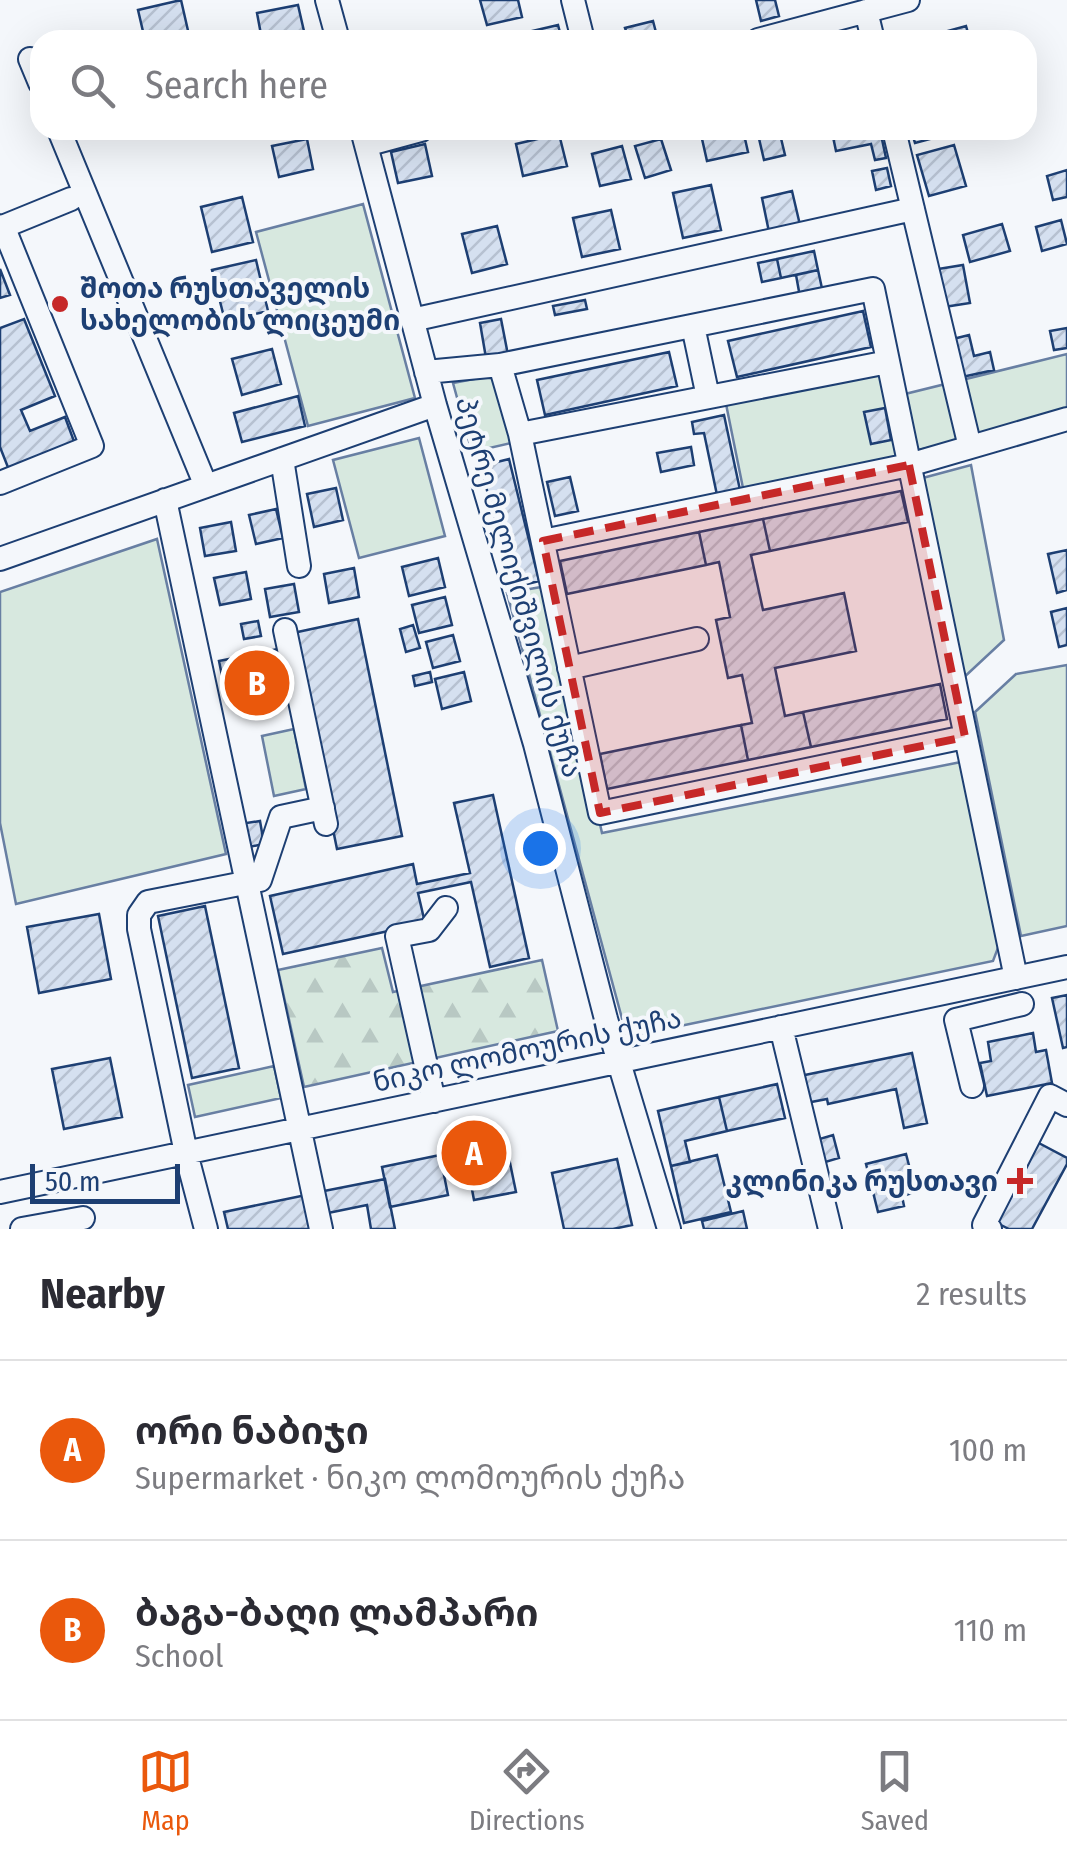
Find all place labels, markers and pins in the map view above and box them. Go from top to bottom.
place label: შოთა რუსთაველის სახელობის ლიცეუმი [80,272,400,338]
marker: შოთა რუსთაველის სახელობის ლიცეუმი [49,293,71,315]
pin: B [224,646,290,720]
pin: A [442,1116,506,1190]
place label: კლინიკა რუსთავი [725,1165,998,1199]
marker: კლინიკა რუსთავი [1007,1168,1033,1194]

